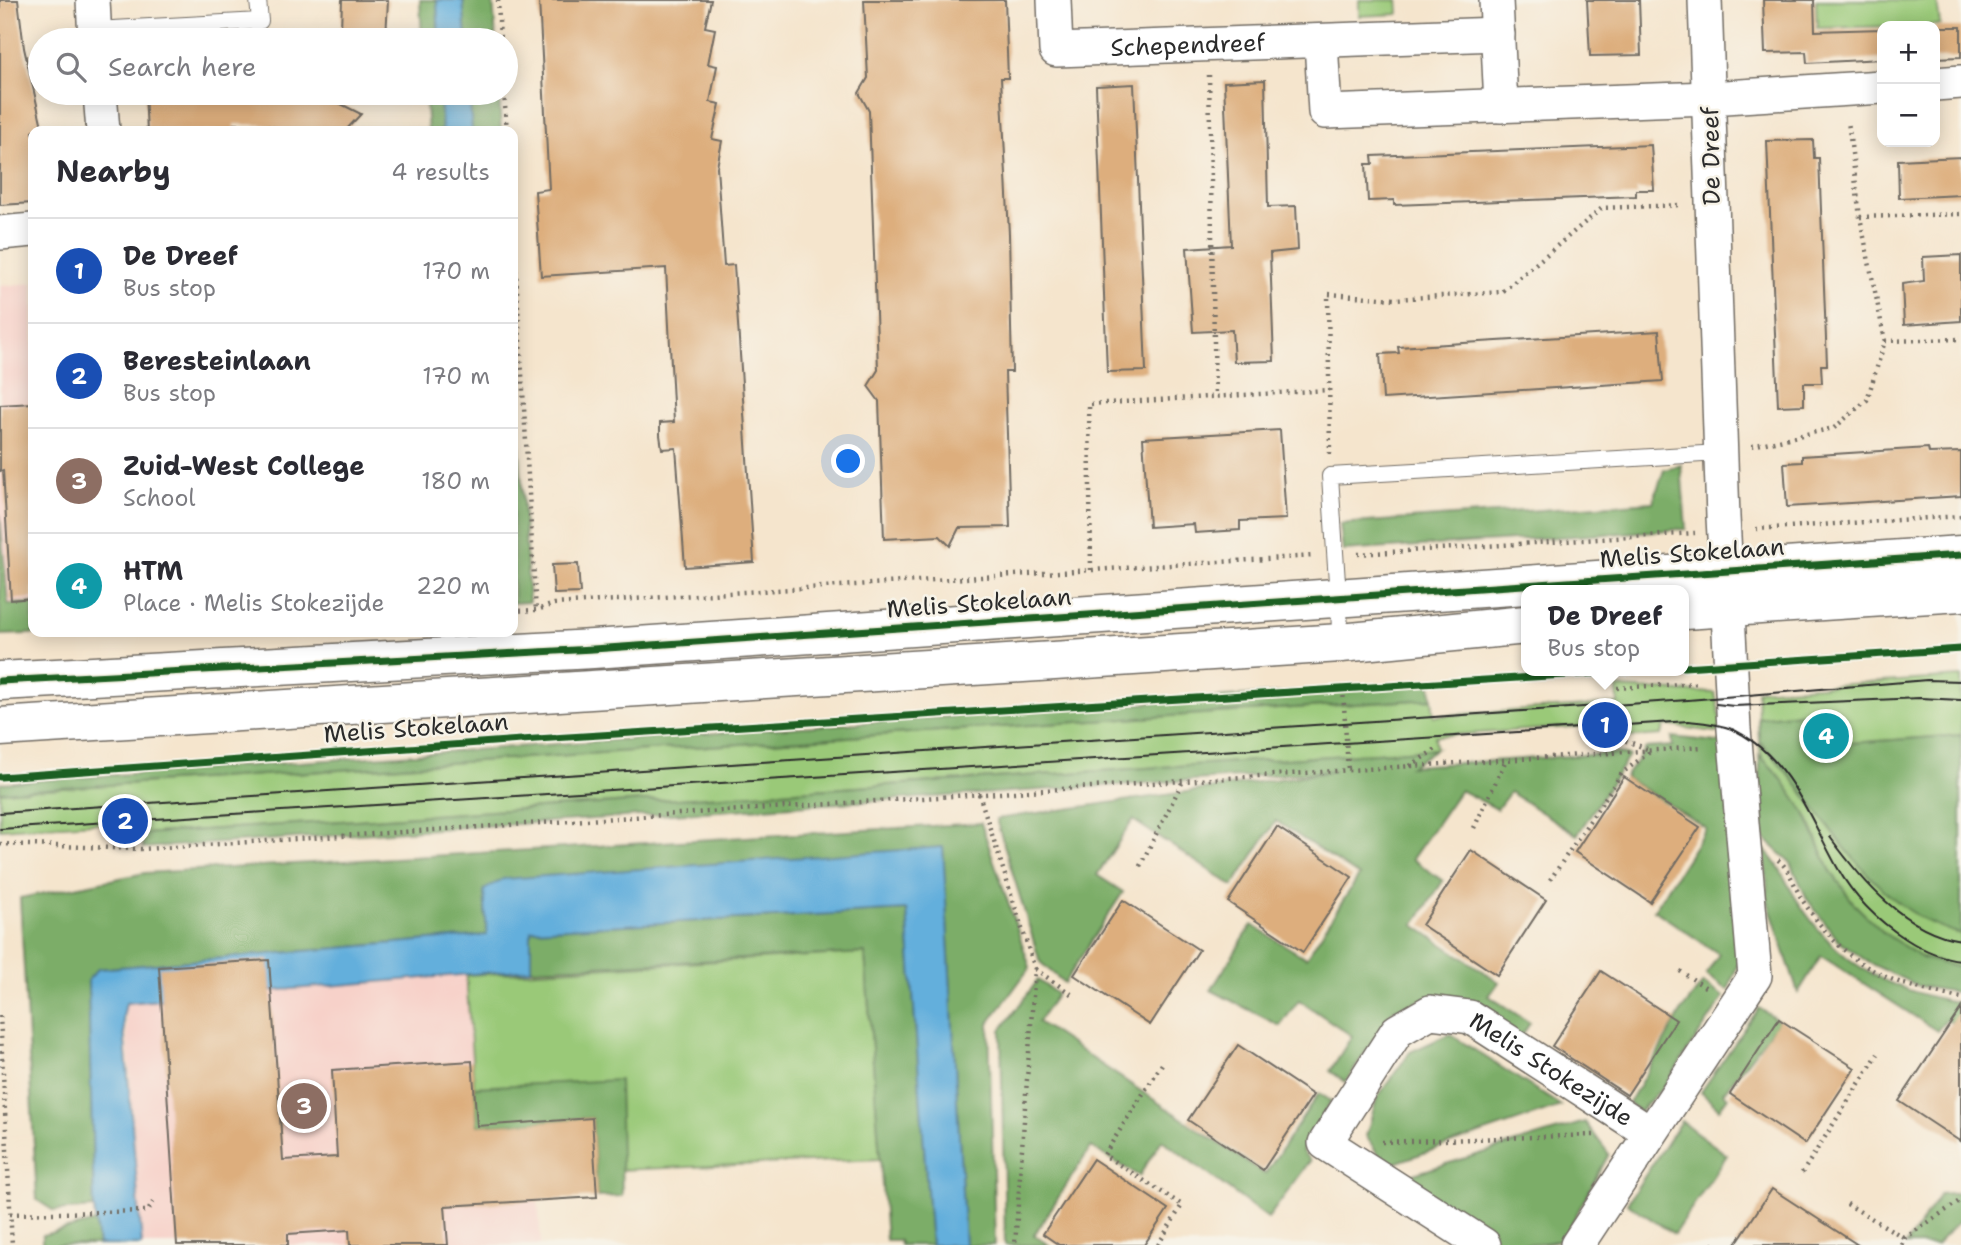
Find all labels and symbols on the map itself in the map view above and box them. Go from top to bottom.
street label: Schependreef [1110,26,1267,64]
street label: De Dreef [1694,105,1728,206]
your location [831,444,865,478]
street label: Melis Stokelaan [1599,531,1785,575]
street label: Melis Stokelaan [886,581,1072,625]
pin: 1 [1582,699,1628,751]
street label: Melis Stokelaan [323,706,509,750]
pin: 4 [1803,710,1849,762]
pin: 2 [102,795,148,847]
street label: Melis Stokezijde [1463,1005,1639,1134]
pin: 3 [281,1080,327,1132]

